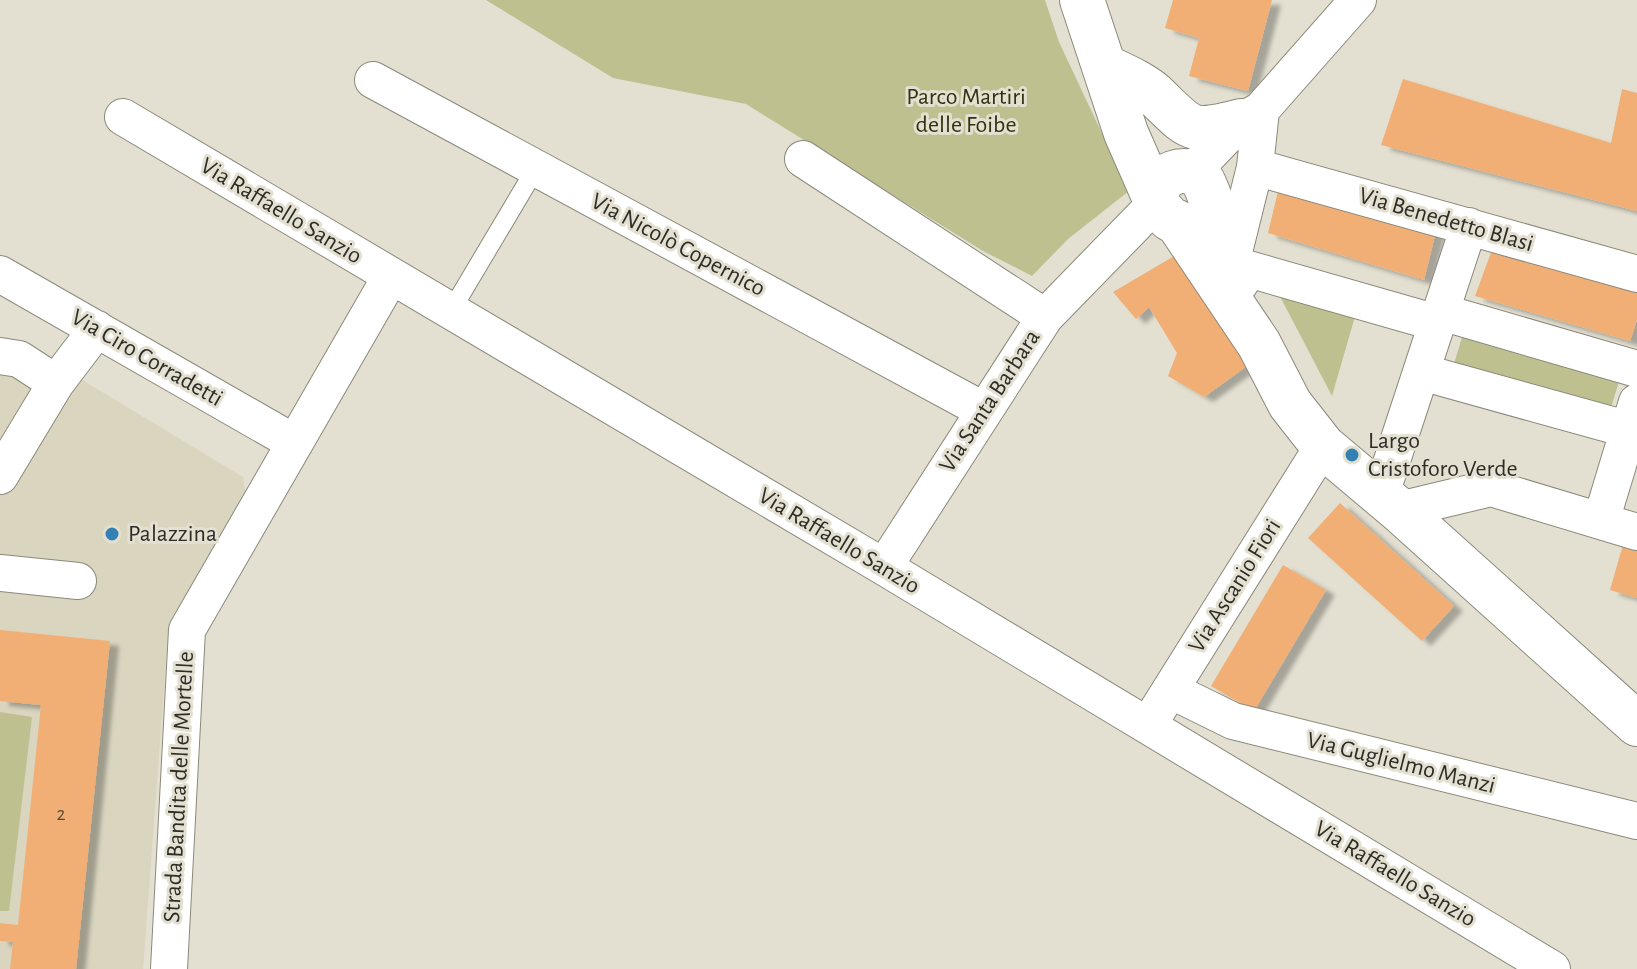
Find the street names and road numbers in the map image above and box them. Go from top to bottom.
street label: Via Raffaello Sanzio [196,153,366,269]
street label: Via Benedetto Blasi [1356,184,1536,256]
street label: Via Nicolò Copernico [587,189,769,301]
street label: Via Ciro Corradetti [67,305,227,411]
street label: Via Santa Barbara [935,325,1045,477]
street label: Via Raffaello Sanzio [754,483,924,599]
street label: Via Ascanio Fiori [1184,515,1286,657]
street label: Strada Bandita delle Mortelle [160,651,198,923]
street label: Via Guglielmo Manzi [1304,728,1498,798]
street label: Via Raffaello Sanzio [1310,816,1480,932]

